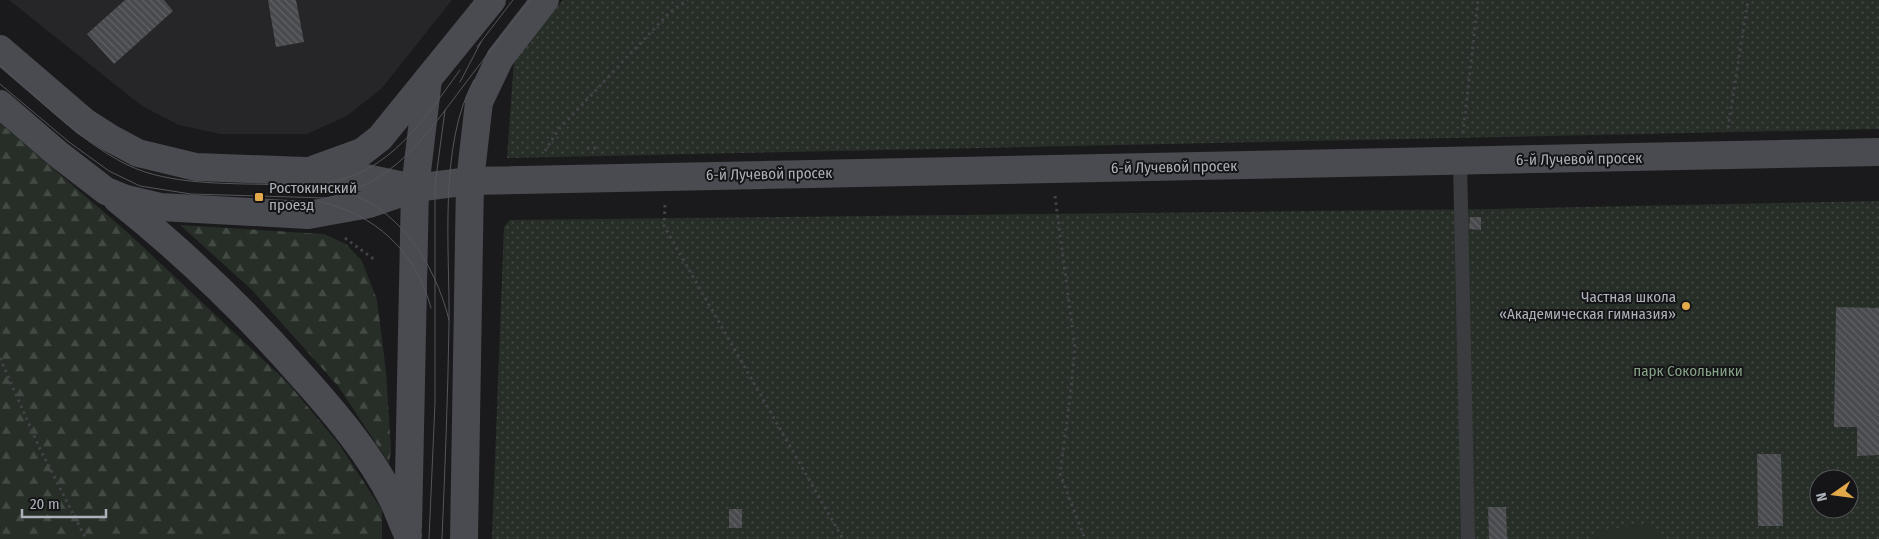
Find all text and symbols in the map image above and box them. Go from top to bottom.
street label: 6-й Лучевой просек [1516,149,1642,169]
street label: 6-й Лучевой просек [1111,157,1237,177]
street label: 6-й Лучевой просек [706,164,832,184]
place label: Ростокинский проезд [269,179,357,214]
marker: Ростокинский проезд [253,191,265,203]
place label: Частная школа «Академическая гимназия» [1499,288,1676,323]
marker: Частная школа «Академическая гимназия» [1680,300,1692,312]
park label: парк Сокольники [1633,362,1743,380]
north arrow [1809,469,1859,519]
scale bar [22,486,106,518]
text: N [1813,491,1831,503]
text: 20 m [30,495,60,513]

